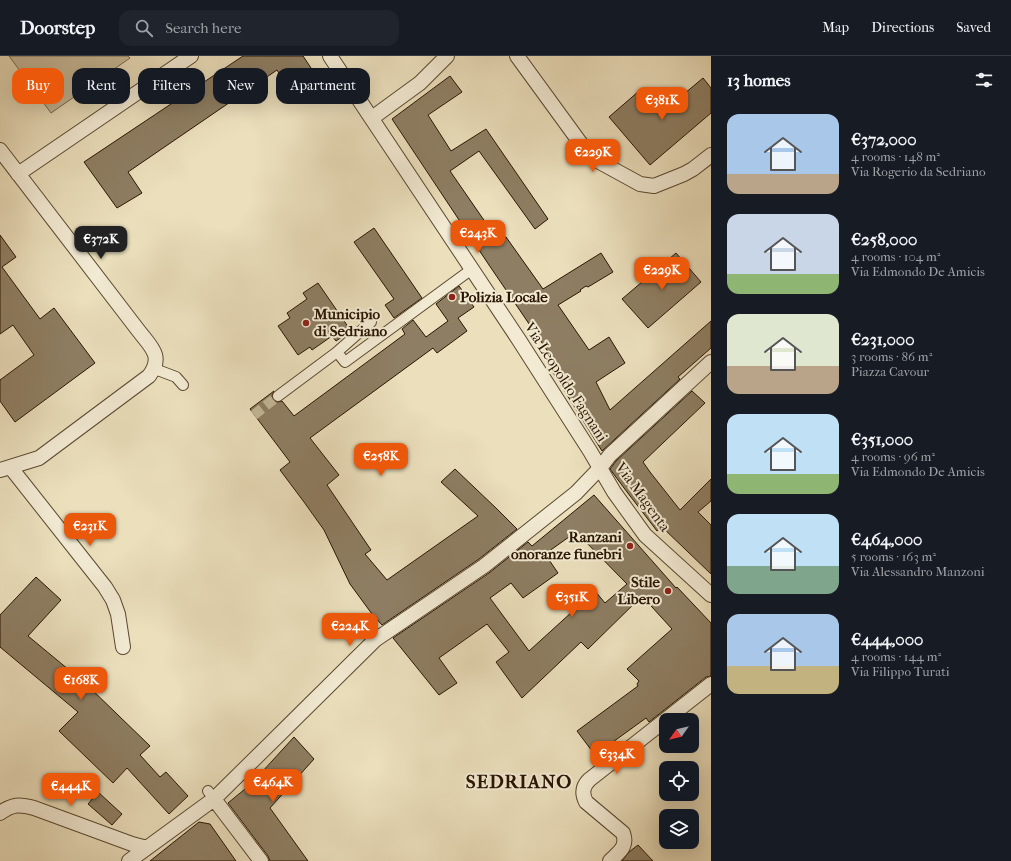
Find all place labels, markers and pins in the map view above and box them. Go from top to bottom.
pin: €381K [634,87,690,121]
pin: €229K [565,139,621,173]
pin: €243K [450,220,506,254]
pin: €372K [73,226,129,260]
pin: €229K [634,257,690,291]
place label: Polizia Locale [460,288,548,306]
marker: Polizia Locale [447,292,457,302]
place label: Municipio di Sedriano [313,305,388,340]
marker: Municipio di Sedriano [301,318,311,328]
pin: €258K [353,443,409,477]
pin: €231K [62,513,118,547]
place label: Ranzani onoranze funebri [511,528,623,563]
marker: Ranzani onoranze funebri [625,541,635,551]
place label: Stile Libero [617,573,661,608]
pin: €351K [544,584,600,618]
marker: Stile Libero [663,586,673,596]
pin: €224K [322,613,378,647]
pin: €168K [53,667,109,701]
pin: €334K [589,741,645,775]
pin: €464K [245,769,301,803]
pin: €444K [43,773,99,807]

